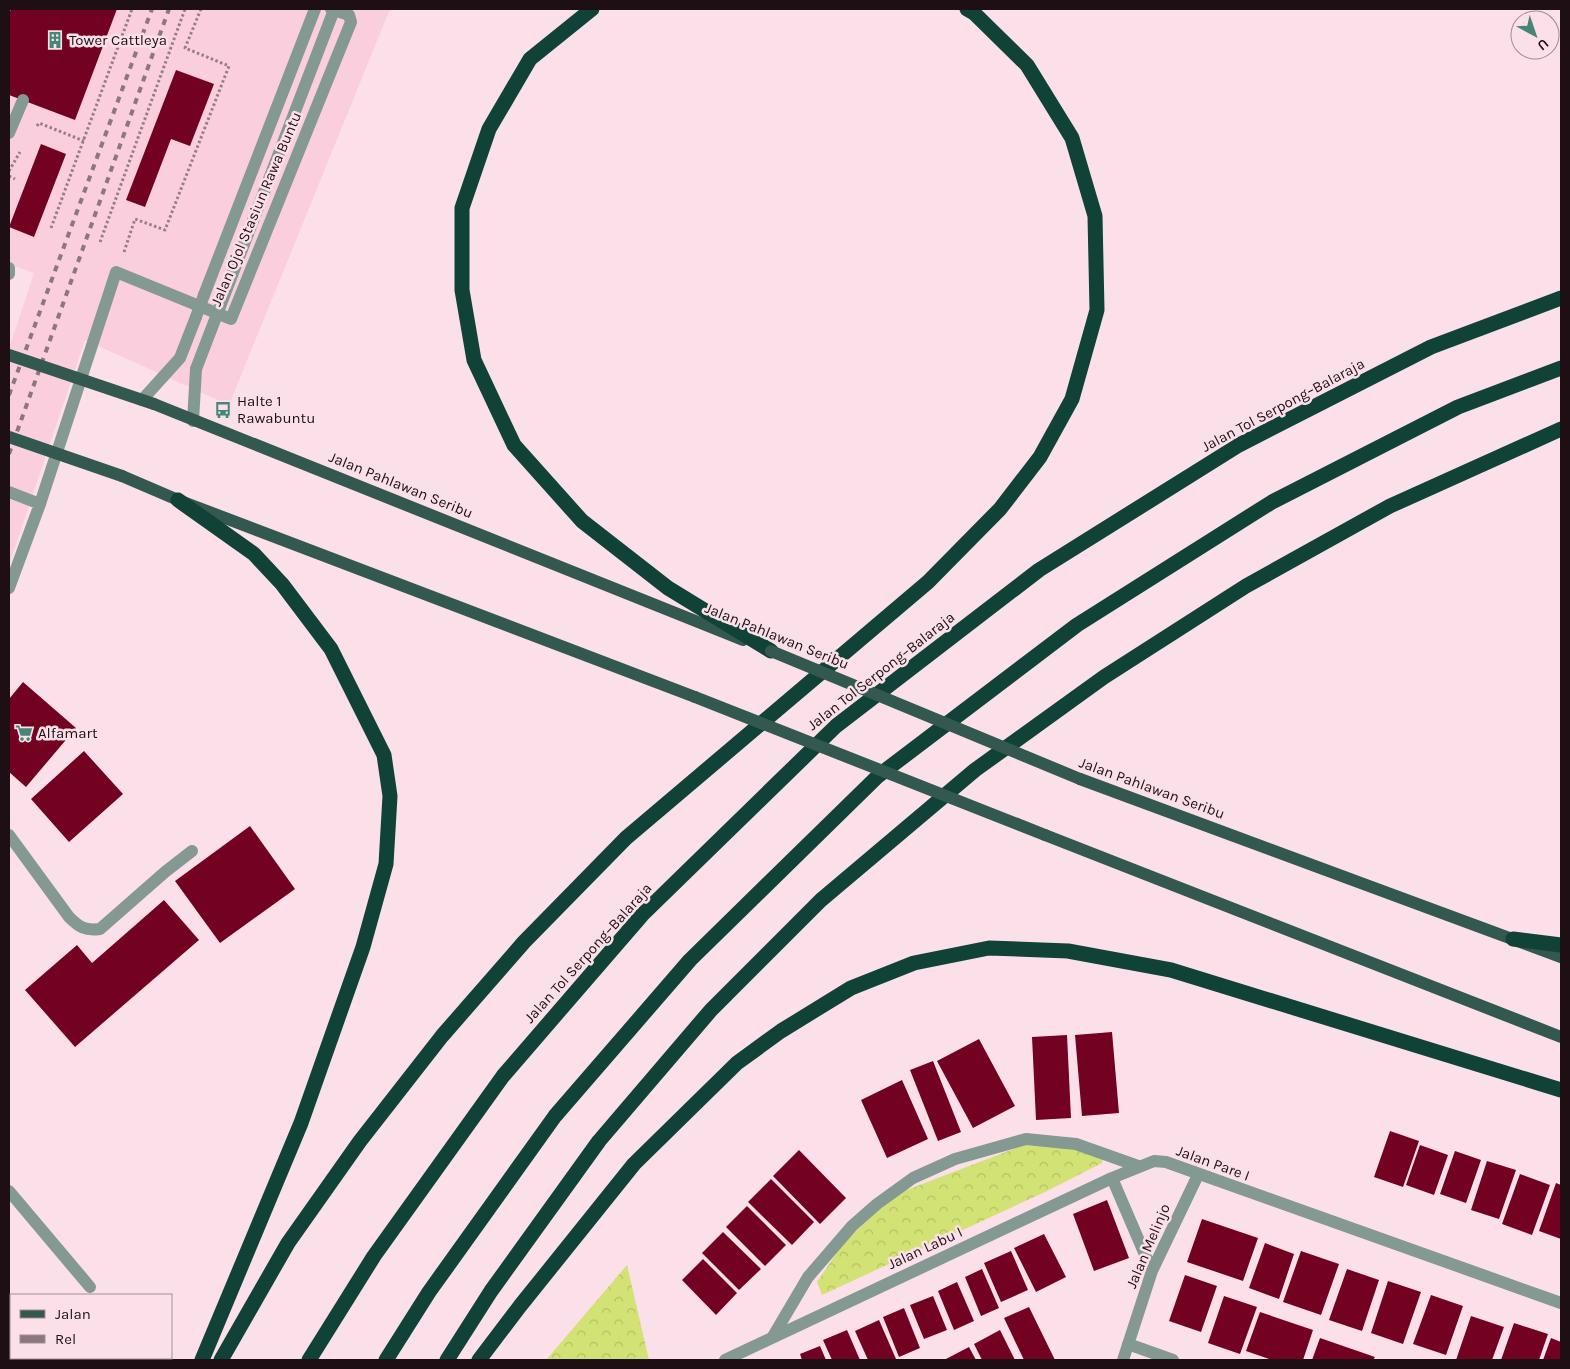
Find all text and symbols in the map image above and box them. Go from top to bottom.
north arrow [1510,10,1560,60]
building icon: Tower Cattleya [45,30,65,50]
place label: Tower Cattleya [69,31,167,49]
text: U [1534,35,1552,54]
street label: Jalan Ojol Stasiun Rawa Buntu [207,109,305,309]
street label: Jalan Tol Serpong–Balaraja [1198,354,1368,456]
place label: Halte 1 Rawabuntu [237,392,315,427]
bus stop icon: Halte 1 Rawabuntu [213,400,233,420]
street label: Jalan Pahlawan Seribu [326,448,476,522]
street label: Jalan Pahlawan Seribu [702,599,852,673]
street label: Jalan Tol Serpong–Balaraja [804,608,958,734]
supermarket icon: Alfamart [14,723,34,743]
place label: Alfamart [38,724,98,742]
street label: Jalan Pahlawan Seribu [1077,753,1227,823]
street label: Jalan Tol Serpong–Balaraja [520,879,656,1027]
street label: Jalan Pare I [1174,1141,1252,1185]
street label: Jalan Melinjo [1122,1201,1174,1291]
street label: Jalan Labu I [885,1223,965,1273]
legend [10,1294,172,1359]
text: Jalan [55,1305,91,1323]
text: Rel [55,1330,76,1348]

